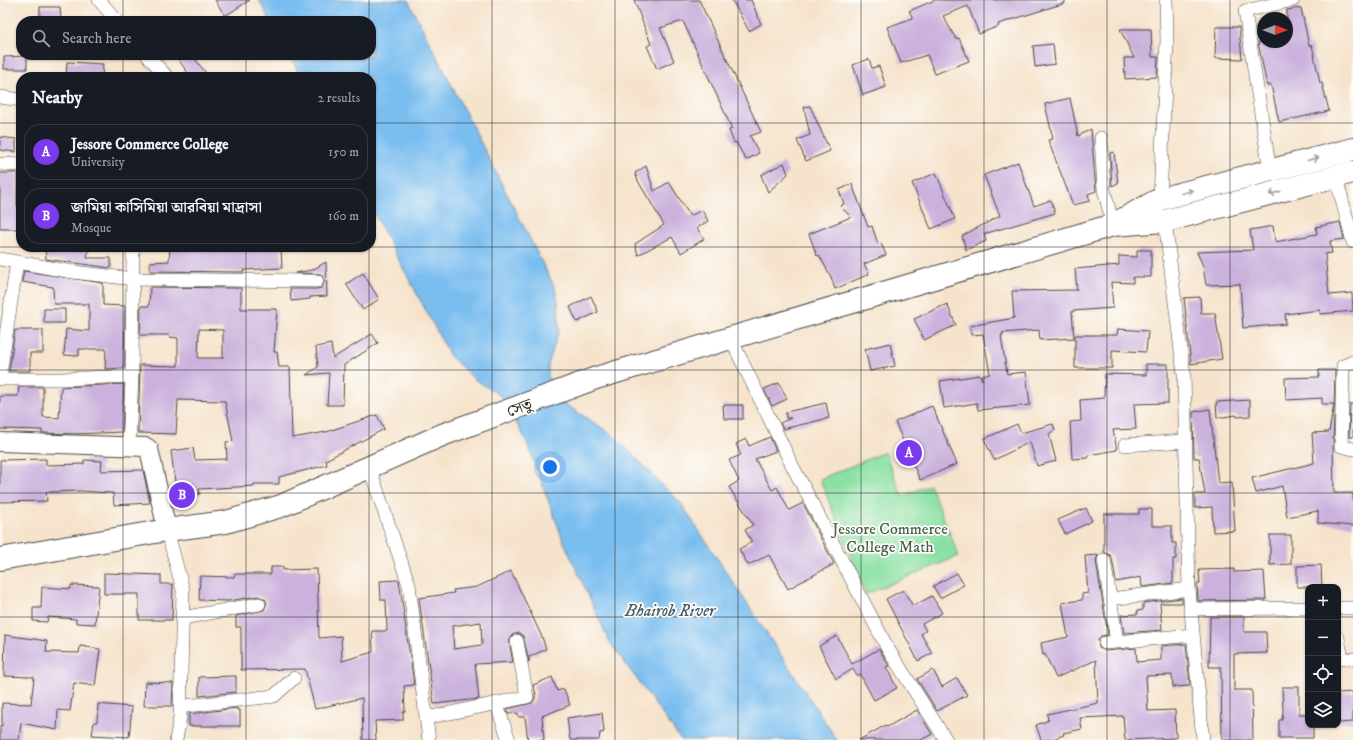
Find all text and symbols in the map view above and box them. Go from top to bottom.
north arrow [1257,12,1293,48]
search box [16,16,376,60]
icon: search [30,27,52,49]
text: Search here [62,29,131,48]
text: Nearby [32,87,82,109]
text: 2 results [318,90,360,106]
text: Jessore Commerce College [71,135,228,154]
text: A [42,144,50,160]
text: 150 m [328,144,359,160]
text: University [71,154,125,170]
one-way arrow [1306,155,1319,163]
one-way arrow [1180,188,1193,196]
one-way arrow [1268,189,1281,197]
text: জামিয়া কাসিমিয়া আরবিয়া মাদ্রাসা [71,198,262,217]
text: B [42,208,50,224]
text: 160 m [328,208,359,224]
text: Mosque [71,220,111,236]
street label: সেতু [504,394,536,422]
pin: A [896,438,922,468]
your location [540,457,560,477]
pin: B [169,480,195,510]
park label: Jessore Commerce College Math [830,519,948,557]
map controls [1305,584,1341,728]
button: + [1305,584,1341,620]
water label: Bhairob River [624,600,717,622]
button: − [1305,620,1341,656]
button: locate [1305,656,1341,692]
button: layers [1305,692,1341,728]

